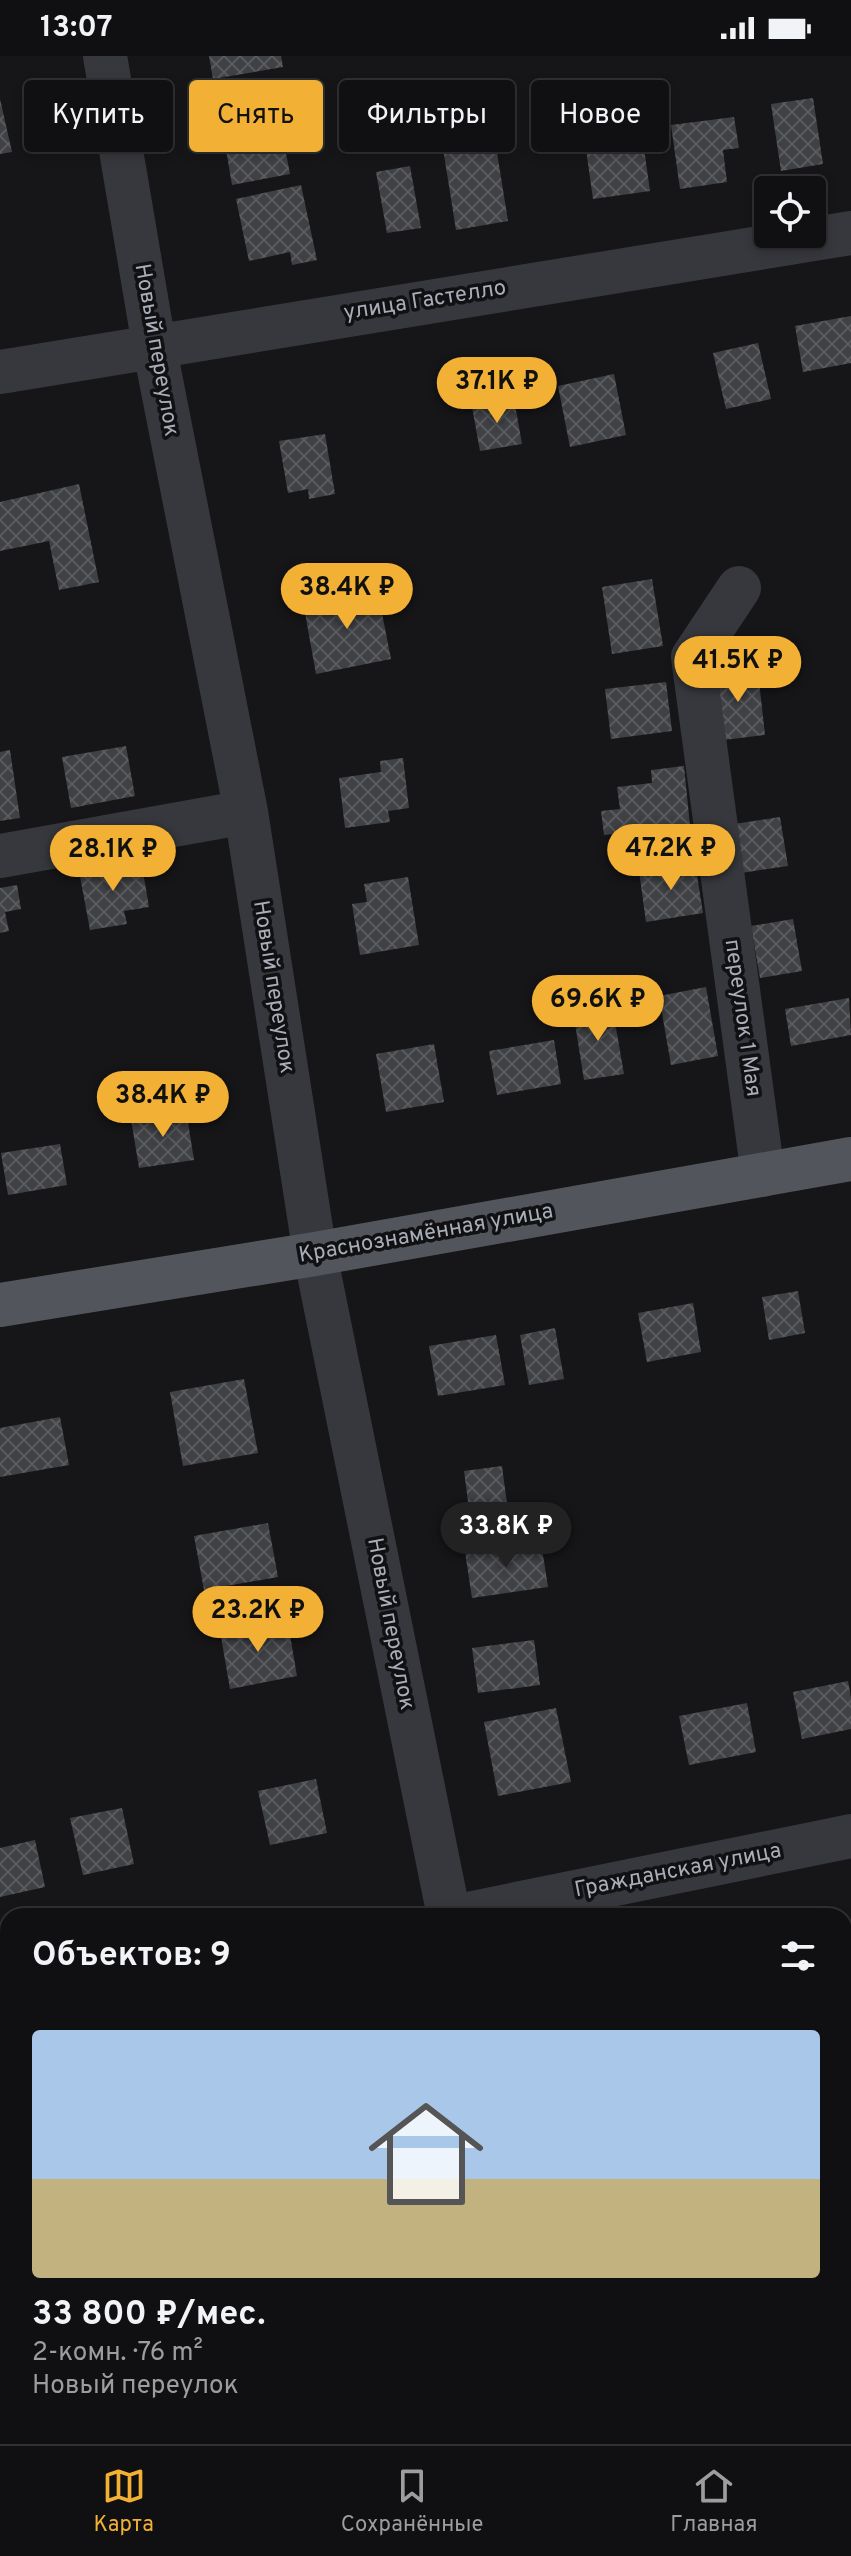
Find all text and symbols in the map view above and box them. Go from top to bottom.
text: 13:07 [40,10,113,47]
chip: Купить [24,80,173,152]
chip: Снять [189,80,323,152]
chip: Фильтры [339,80,515,152]
chip: Новое [531,80,669,152]
map controls [754,176,826,248]
button: locate [754,176,826,248]
street label: Новый переулок [128,262,184,438]
street label: улица Гастелло [342,275,508,327]
pin: 37.1K ₽ [423,357,571,425]
text: 37.1K ₽ [455,366,539,399]
pin: 38.4K ₽ [273,563,421,631]
text: 38.4K ₽ [299,572,395,605]
pin: 41.5K ₽ [664,636,812,704]
text: 41.5K ₽ [692,645,784,678]
pin: 47.2K ₽ [597,824,745,892]
pin: 28.1K ₽ [39,825,187,893]
text: 47.2K ₽ [625,833,717,866]
text: 28.1K ₽ [68,834,158,867]
street label: Новый переулок [246,899,300,1075]
street label: переулок 1 Мая [718,938,766,1098]
pin: 69.6K ₽ [524,975,672,1043]
text: 69.6K ₽ [550,984,646,1017]
pin: 38.4K ₽ [89,1071,237,1139]
text: 38.4K ₽ [115,1080,211,1113]
street label: Краснознамённая улица [297,1198,555,1270]
pin: 33.8K ₽ [432,1502,580,1570]
text: 33.8K ₽ [458,1511,554,1544]
street label: Новый переулок [360,1536,420,1712]
pin: 23.2K ₽ [184,1586,332,1654]
text: 23.2K ₽ [210,1595,306,1628]
street label: Гражданская улица [572,1838,784,1904]
icon: filters [776,1934,820,1978]
text: Объектов: 9 [32,1935,231,1978]
icon: home [354,2082,498,2226]
text: 33 800 ₽/мес. [32,2294,266,2337]
text: 2-комн. · 76 m² [32,2337,203,2370]
text: Новый переулок [32,2370,239,2403]
tab: Карта [93,2464,154,2539]
tab: Сохранённые [341,2464,483,2539]
tab: Главная [670,2464,758,2539]

